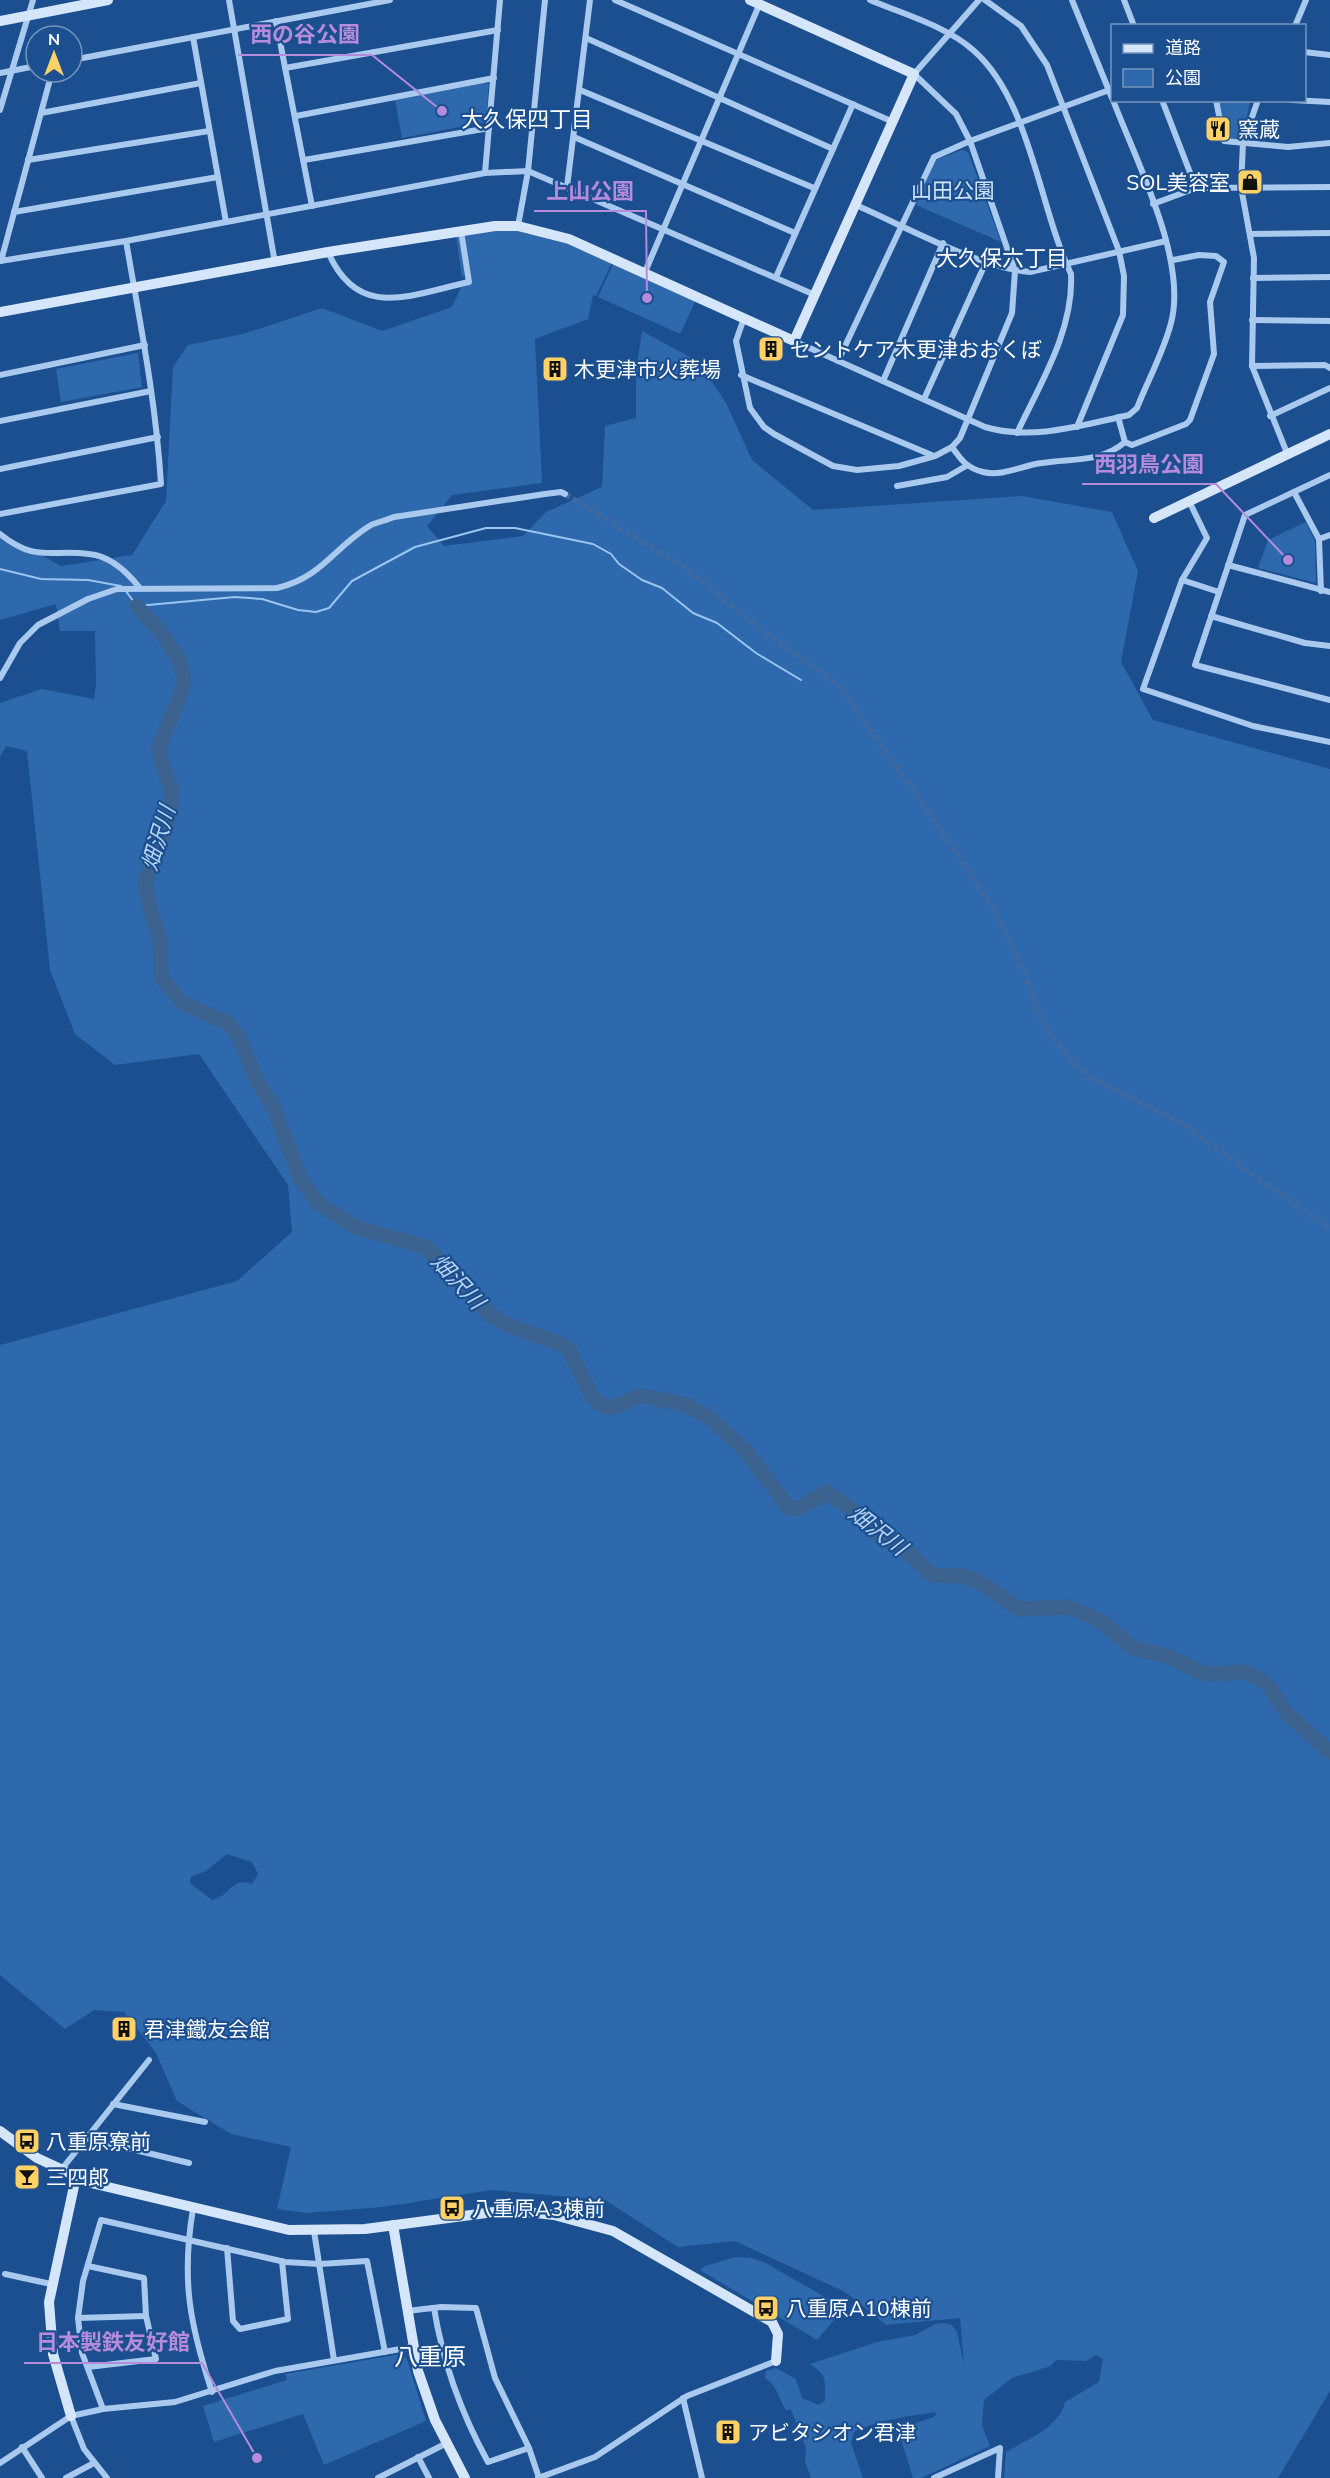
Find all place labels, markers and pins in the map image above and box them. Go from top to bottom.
callout: 西の谷公園 [238,15,372,55]
restaurant icon: 窯蔵 [1203,114,1233,144]
place label: 窯蔵 [1238,116,1280,142]
shop icon: SOL美容室 [1235,167,1265,197]
place label: SOL美容室 [1126,169,1230,195]
callout: 上山公園 [534,171,646,211]
building icon: セントケア木更津おおくぼ [756,334,786,364]
place label: セントケア木更津おおくぼ [790,336,1042,362]
building icon: 木更津市火葬場 [540,354,570,384]
place label: 木更津市火葬場 [574,356,721,382]
callout: 西羽鳥公園 [1082,444,1216,484]
building icon: 君津鐵友会館 [109,2014,139,2044]
place label: 君津鐵友会館 [144,2016,270,2042]
bus stop icon: 八重原寮前 [12,2126,42,2156]
place label: 八重原寮前 [46,2128,151,2154]
bar icon: 三四郎 [12,2162,42,2192]
place label: 三四郎 [46,2164,109,2190]
bus stop icon: 八重原A3棟前 [437,2193,467,2223]
place label: 八重原A3棟前 [472,2195,605,2221]
bus stop icon: 八重原A10棟前 [751,2293,781,2323]
place label: 八重原A10棟前 [786,2295,932,2321]
callout: 日本製鉄友好館 [24,2323,202,2363]
building icon: アビタシオン君津 [713,2417,743,2447]
place label: アビタシオン君津 [748,2419,916,2445]

